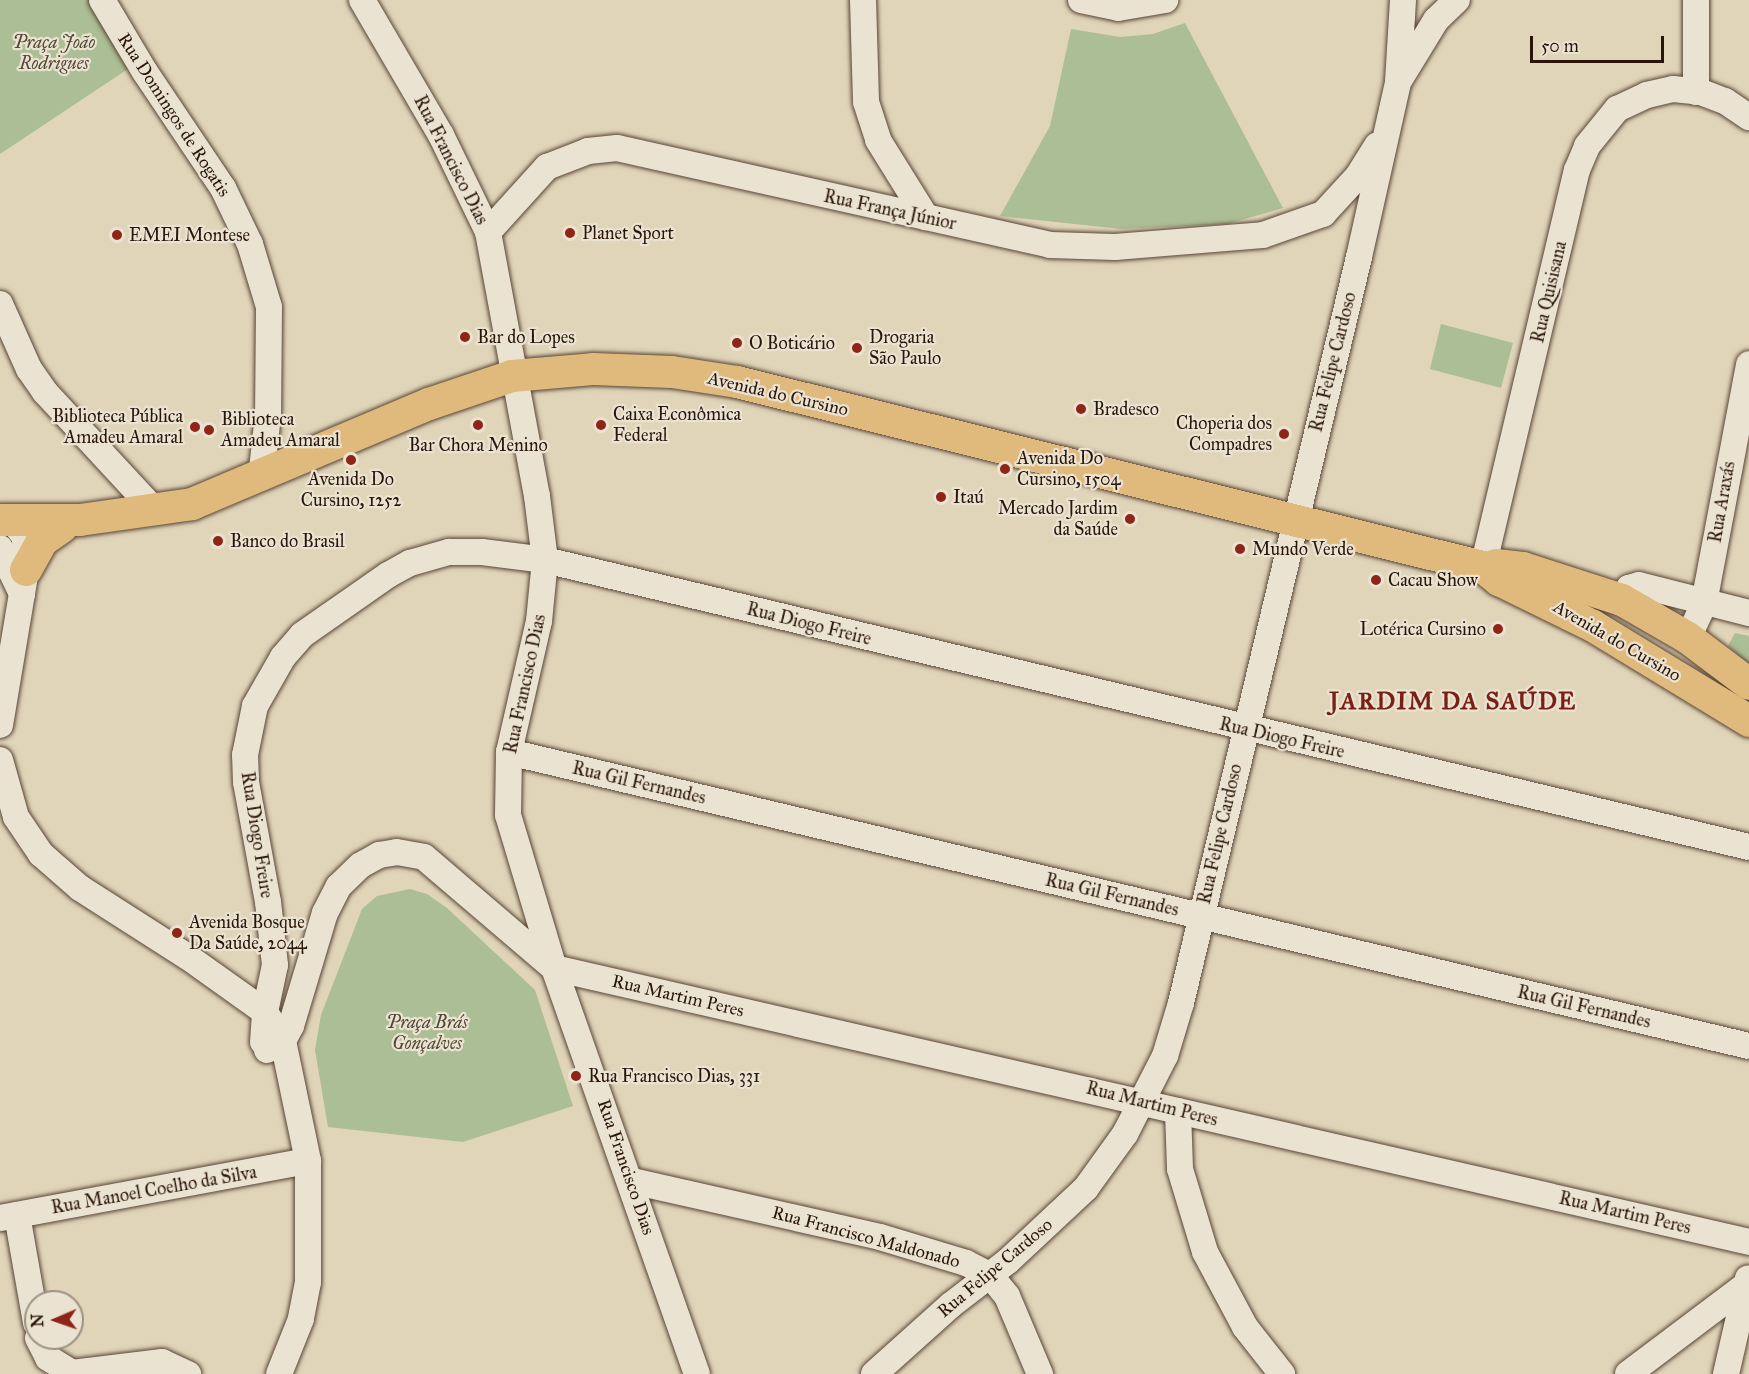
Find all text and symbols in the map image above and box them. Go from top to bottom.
scale bar [1533,24,1666,62]
street label: Rua Domingos de Rogatis [113,29,235,201]
park label: Praça João Rodrigues [13,32,95,74]
text: 50 m [1541,35,1579,57]
street label: Rua Francisco Dias [409,92,493,228]
street label: Rua França Júnior [822,185,958,235]
place label: Planet Sport [582,222,674,244]
place label: EMEI Montese [129,224,250,246]
marker: Planet Sport [563,226,577,240]
marker: EMEI Montese [110,228,124,242]
street label: Rua Quisisana [1527,239,1571,345]
street label: Rua Felipe Cardoso [1305,290,1361,434]
place label: Bar do Lopes [477,326,575,348]
place label: Drogaria São Paulo [869,327,941,370]
marker: Bar do Lopes [458,330,472,344]
place label: O Boticário [749,332,835,354]
marker: O Boticário [730,336,744,350]
marker: Drogaria São Paulo [850,341,864,355]
street label: Avenida do Cursino [706,367,850,421]
place label: Bradesco [1093,398,1159,420]
marker: Bradesco [1074,402,1088,416]
place label: Caixa Econômica Federal [613,404,741,446]
place label: Biblioteca Pública Amadeu Amaral [52,406,183,448]
place label: Biblioteca Amadeu Amaral [221,409,340,452]
place label: Choperia dos Compadres [1176,413,1272,456]
marker: Bar Chora Menino [471,418,485,432]
marker: Caixa Econômica Federal [594,418,608,432]
marker: Biblioteca Pública Amadeu Amaral [188,420,202,434]
marker: Biblioteca Amadeu Amaral [202,423,216,437]
marker: Choperia dos Compadres [1277,427,1291,441]
place label: Bar Chora Menino [408,434,548,456]
place label: Avenida Do Cursino, 1504 [1017,448,1120,490]
marker: Avenida Do Cursino, 1252 [344,453,358,467]
street label: Rua Araxás [1704,460,1740,544]
marker: Avenida Do Cursino, 1504 [998,462,1012,476]
place label: Avenida Do Cursino, 1252 [301,469,401,512]
place label: Itaú [953,486,984,508]
marker: Itaú [934,490,948,504]
place label: Mercado Jardim da Saúde [998,498,1118,540]
marker: Mercado Jardim da Saúde [1123,512,1137,526]
place label: Banco do Brasil [230,530,345,552]
marker: Banco do Brasil [211,534,225,548]
place label: Mundo Verde [1252,538,1354,560]
marker: Mundo Verde [1233,542,1247,556]
place label: Cacau Show [1388,569,1478,591]
marker: Cacau Show [1369,573,1383,587]
street label: Avenida do Cursino [1549,596,1685,686]
street label: Rua Diogo Freire [744,598,874,650]
street label: Rua Francisco Dias [500,612,550,756]
place label: Lotérica Cursino [1360,618,1486,640]
marker: Lotérica Cursino [1491,622,1505,636]
district label: JARDIM DA SAÚDE [1329,688,1577,716]
street label: Rua Diogo Freire [1217,713,1347,763]
street label: Rua Gil Fernandes [570,757,708,809]
street label: Rua Felipe Cardoso [1193,762,1247,906]
street label: Rua Diogo Freire [236,770,278,900]
street label: Rua Gil Fernandes [1043,869,1181,921]
place label: Avenida Bosque Da Saúde, 2044 [189,912,307,954]
marker: Avenida Bosque Da Saúde, 2044 [170,926,184,940]
street label: Rua Martim Peres [610,970,746,1022]
street label: Rua Gil Fernandes [1515,981,1653,1033]
park label: Praça Brás Gonçalves [386,1012,468,1054]
place label: Rua Francisco Dias, 331 [588,1065,760,1087]
marker: Rua Francisco Dias, 331 [569,1069,583,1083]
street label: Rua Martim Peres [1084,1077,1220,1131]
street label: Rua Francisco Dias [593,1096,659,1238]
street label: Rua Manoel Coelho da Silva [49,1161,259,1219]
street label: Rua Martim Peres [1557,1187,1693,1239]
street label: Rua Francisco Maldonado [770,1202,962,1272]
street label: Rua Felipe Cardoso [933,1214,1057,1322]
north arrow [24,1290,84,1350]
text: N [28,1313,47,1328]

